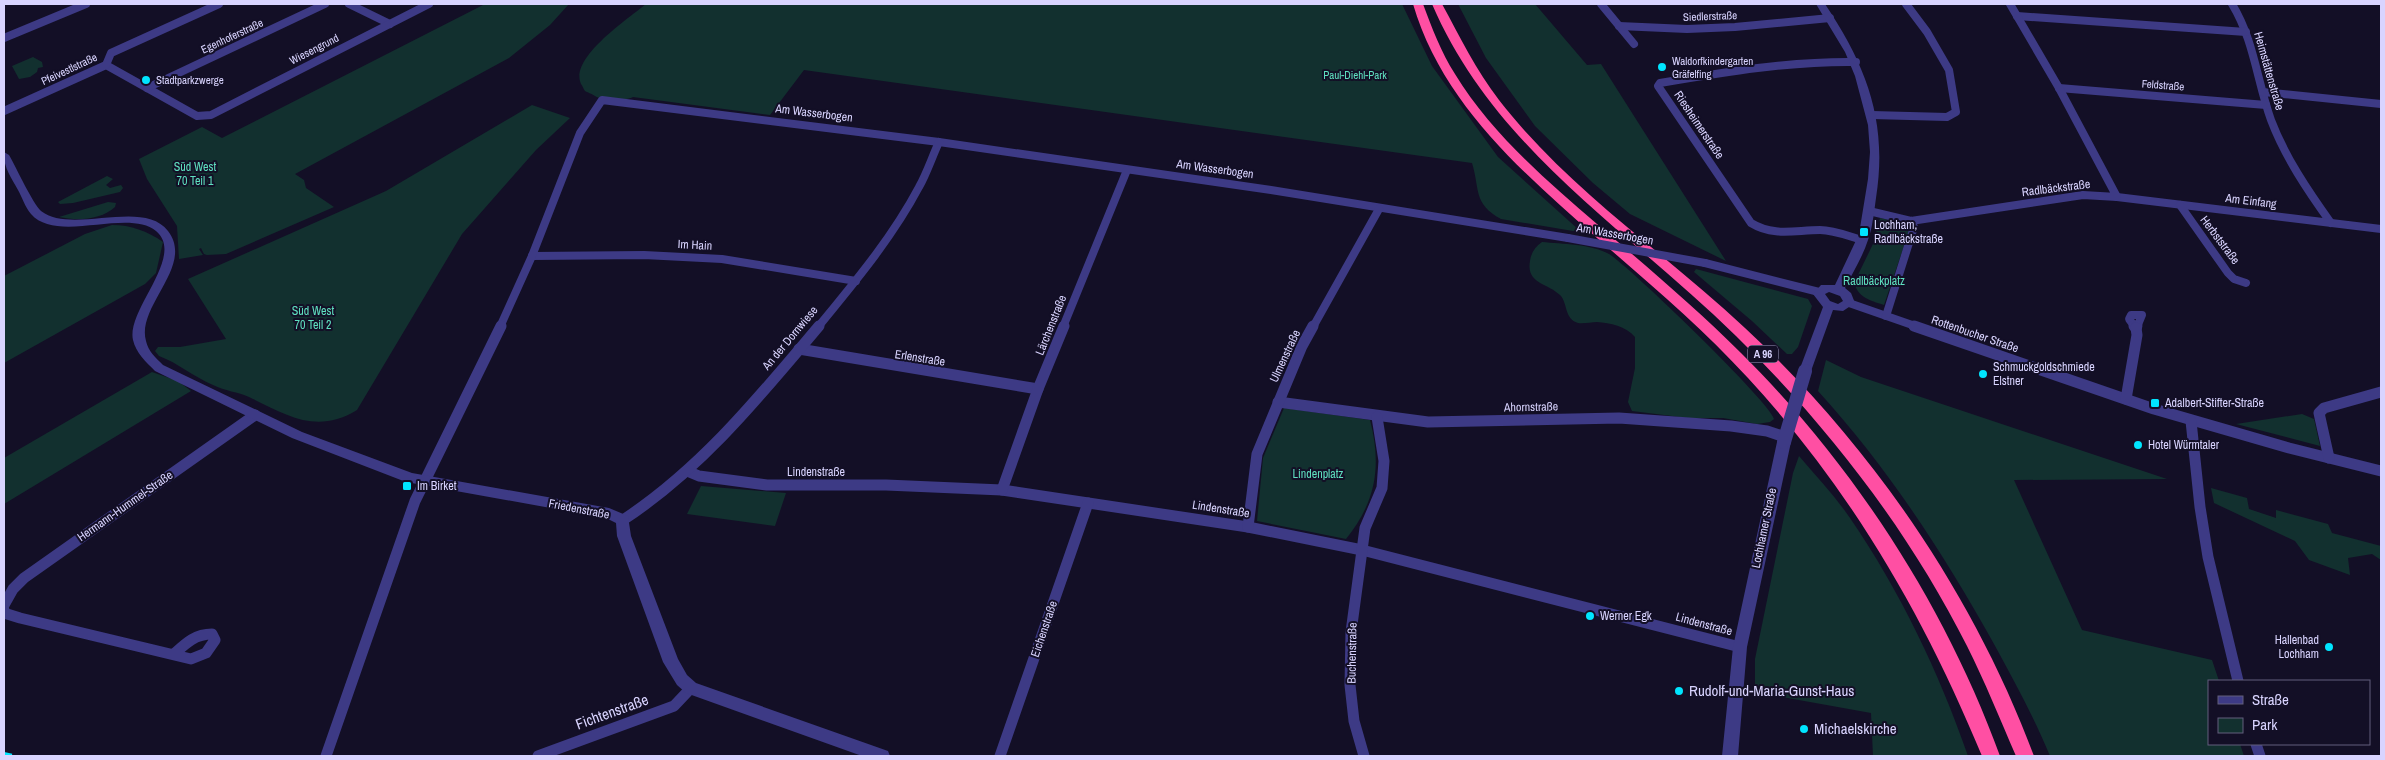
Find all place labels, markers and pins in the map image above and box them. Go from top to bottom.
place label: Waldorfkindergarten Gräfelfing [1672,54,1753,81]
marker: Waldorfkindergarten Gräfelfing [1656,61,1668,73]
place label: Stadtparkzwerge [156,73,224,87]
marker: Stadtparkzwerge [140,74,152,86]
place label: Lochham, Radlbäckstraße [1874,217,1943,247]
marker: Lochham, Radlbäckstraße [1858,226,1870,238]
place label: Schmuckgoldschmiede Elstner [1993,359,2095,389]
marker: Schmuckgoldschmiede Elstner [1977,368,1989,380]
place label: Adalbert-Stifter-Straße [2164,395,2264,411]
marker: Adalbert-Stifter-Straße [2149,397,2161,409]
place label: Hotel Würmtaler [2148,437,2220,453]
marker: Hotel Würmtaler [2132,439,2144,451]
place label: Im Birket [417,478,457,494]
marker: Im Birket [401,480,413,492]
place label: Werner Egk [1600,608,1652,624]
marker: Werner Egk [1584,610,1596,622]
place label: Hallenbad Lochham [2275,632,2319,662]
marker: Hallenbad Lochham [2323,641,2335,653]
place label: Rudolf-und-Maria-Gunst-Haus [1689,680,1854,701]
marker: Rudolf-und-Maria-Gunst-Haus [1673,685,1685,697]
place label: Michaelskirche [1814,718,1897,739]
marker: Michaelskirche [1798,723,1810,735]

